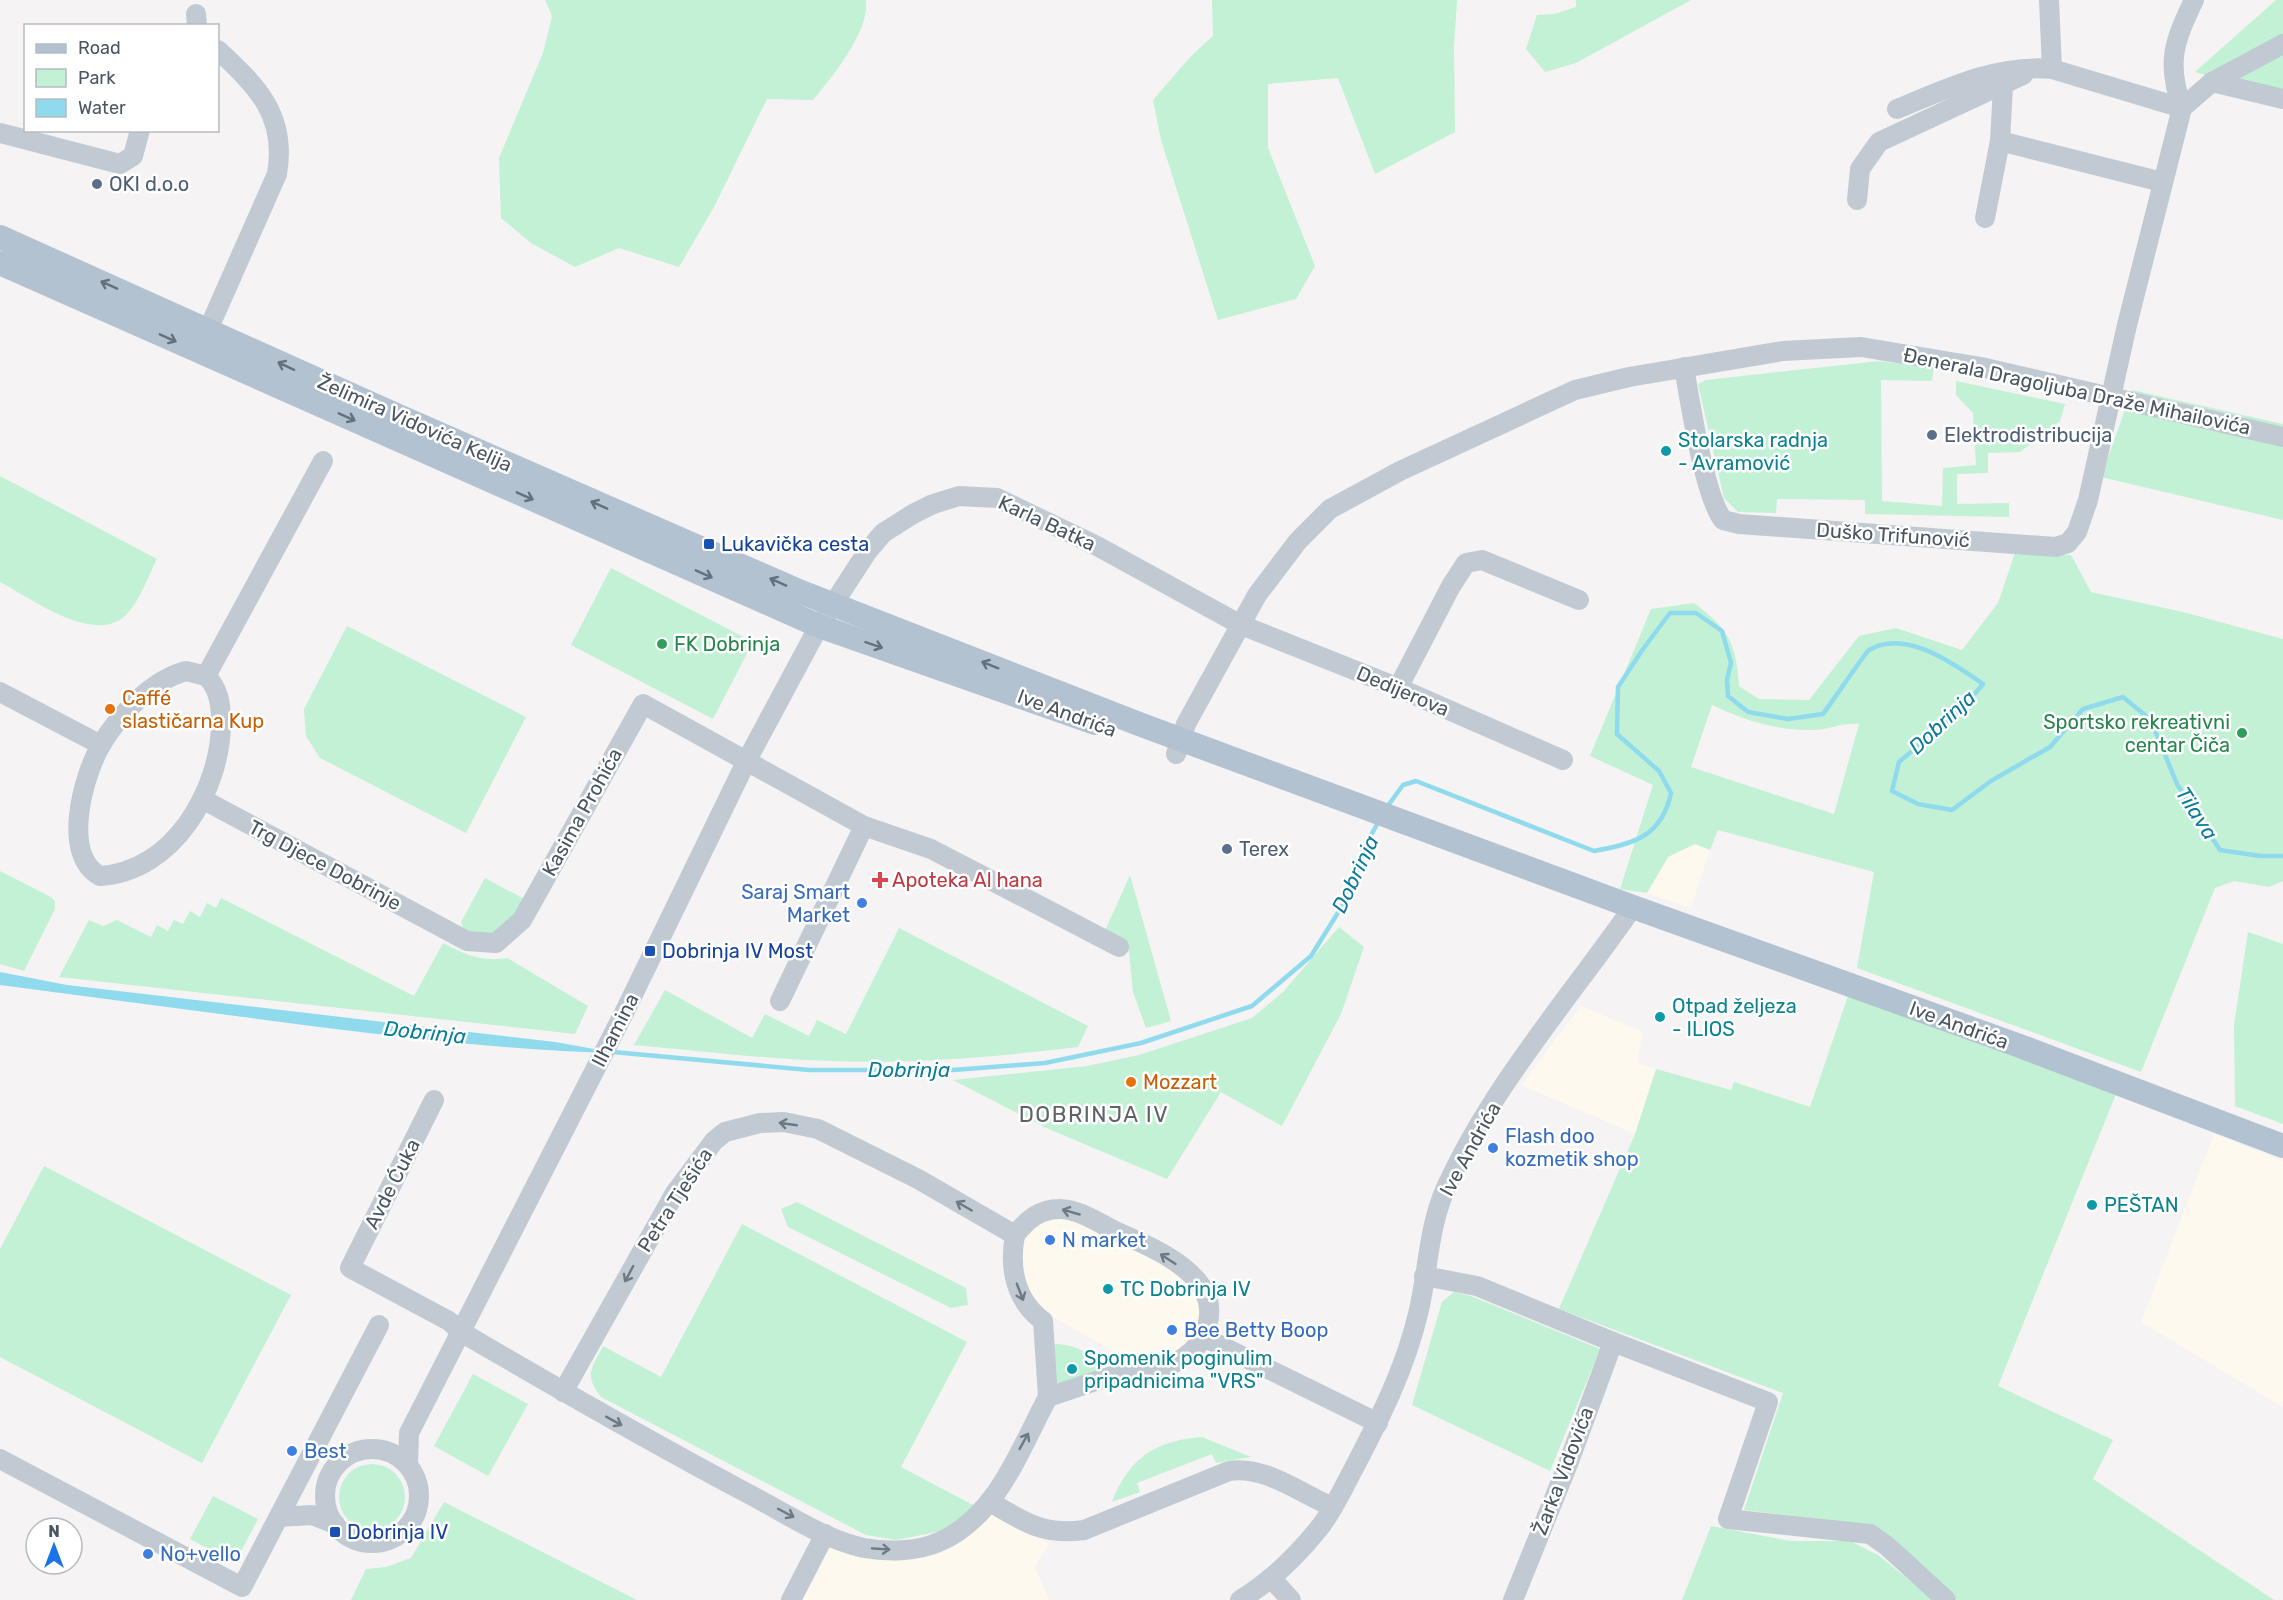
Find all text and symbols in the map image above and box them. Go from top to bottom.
legend [24,24,219,132]
text: Road [78,37,121,59]
text: Park [78,67,116,89]
text: Water [78,97,126,119]
place label: OKI d.o.o [109,172,189,196]
marker: OKI d.o.o [90,177,104,191]
one-way arrow [100,279,118,290]
one-way arrow [159,333,177,345]
street label: Đenerala Dragoljuba Draže Mihailovića [1901,342,2253,440]
one-way arrow [278,360,296,372]
street label: Želimira Vidovića Kelija [314,369,516,477]
one-way arrow [337,412,356,423]
place label: Elektrodistribucija [1944,423,2112,447]
place label: Stolarska radnja - Avramović [1678,428,1828,475]
marker: Elektrodistribucija [1925,428,1939,442]
marker: Stolarska radnja - Avramović [1659,444,1673,458]
one-way arrow [516,490,534,502]
street label: Karla Batka [995,490,1099,556]
one-way arrow [591,498,609,510]
street label: Duško Trifunović [1815,518,1971,552]
place label: Lukavička cesta [721,532,869,556]
marker: Lukavička cesta [702,537,716,551]
one-way arrow [694,569,713,580]
one-way arrow [770,575,788,587]
place label: FK Dobrinja [674,632,780,656]
marker: FK Dobrinja [655,637,669,651]
one-way arrow [864,640,883,651]
one-way arrow [981,659,999,670]
street label: Dedijerova [1353,661,1453,721]
street label: Ive Andrića [1014,684,1120,742]
water label: Dobrinja [1903,685,1981,759]
place label: Caffé slastičarna Kup [122,686,264,733]
marker: Caffé slastičarna Kup [103,702,117,716]
place label: Sportsko rekreativni centar Čiča [2043,710,2230,757]
marker: Sportsko rekreativni centar Čiča [2235,726,2249,740]
street label: Kasima Prohića [537,744,627,880]
water label: Tilava [2171,782,2223,844]
street label: Trg Djece Dobrinje [245,815,405,915]
water label: Dobrinja [1326,831,1384,917]
place label: Terex [1239,837,1289,861]
marker: Terex [1220,842,1234,856]
place label: Apoteka Al hana [892,868,1043,892]
marker: Apoteka Al hana [873,873,887,887]
place label: Saraj Smart Market [741,880,850,927]
marker: Saraj Smart Market [855,896,869,910]
place label: Dobrinja IV Most [662,939,813,963]
marker: Dobrinja IV Most [643,944,657,958]
street label: Ilhamina [586,989,644,1071]
place label: Otpad željeza - ILIOS [1672,994,1797,1041]
street label: Ive Andrića [1906,996,2012,1054]
marker: Otpad željeza - ILIOS [1653,1010,1667,1024]
water label: Dobrinja [383,1015,467,1049]
water label: Dobrinja [868,1057,950,1082]
place label: Mozzart [1143,1070,1217,1094]
marker: Mozzart [1124,1075,1138,1089]
street label: Ive Andrića [1434,1098,1506,1200]
district label: DOBRINJA IV [1019,1101,1169,1128]
one-way arrow [779,1118,798,1129]
place label: Flash doo kozmetik shop [1505,1124,1639,1171]
street label: Avde Ćuka [359,1135,425,1233]
marker: Flash doo kozmetik shop [1486,1141,1500,1155]
street label: Petra Tješića [632,1143,718,1257]
place label: PEŠTAN [2104,1193,2179,1217]
marker: PEŠTAN [2085,1198,2099,1212]
one-way arrow [956,1199,973,1211]
one-way arrow [1062,1206,1081,1217]
place label: N market [1062,1228,1146,1252]
marker: N market [1043,1233,1057,1247]
one-way arrow [1160,1253,1177,1265]
one-way arrow [623,1265,635,1282]
place label: TC Dobrinja IV [1120,1277,1251,1301]
one-way arrow [1015,1282,1026,1300]
marker: TC Dobrinja IV [1101,1282,1115,1296]
place label: Bee Betty Boop [1184,1318,1328,1342]
marker: Bee Betty Boop [1165,1323,1179,1337]
place label: Spomenik poginulim pripadnicima "VRS" [1084,1346,1273,1393]
marker: Spomenik poginulim pripadnicima "VRS" [1065,1362,1079,1376]
street label: Žarka Vidovića [1528,1404,1598,1538]
one-way arrow [605,1416,623,1427]
one-way arrow [1018,1433,1030,1450]
place label: Best [304,1439,347,1463]
marker: Best [285,1444,299,1458]
one-way arrow [777,1507,794,1519]
north arrow [24,1516,84,1576]
place label: Dobrinja IV [347,1520,448,1544]
text: N [48,1522,60,1541]
marker: Dobrinja IV [328,1525,342,1539]
place label: No+vello [160,1542,241,1566]
one-way arrow [870,1544,890,1555]
marker: No+vello [141,1547,155,1561]

